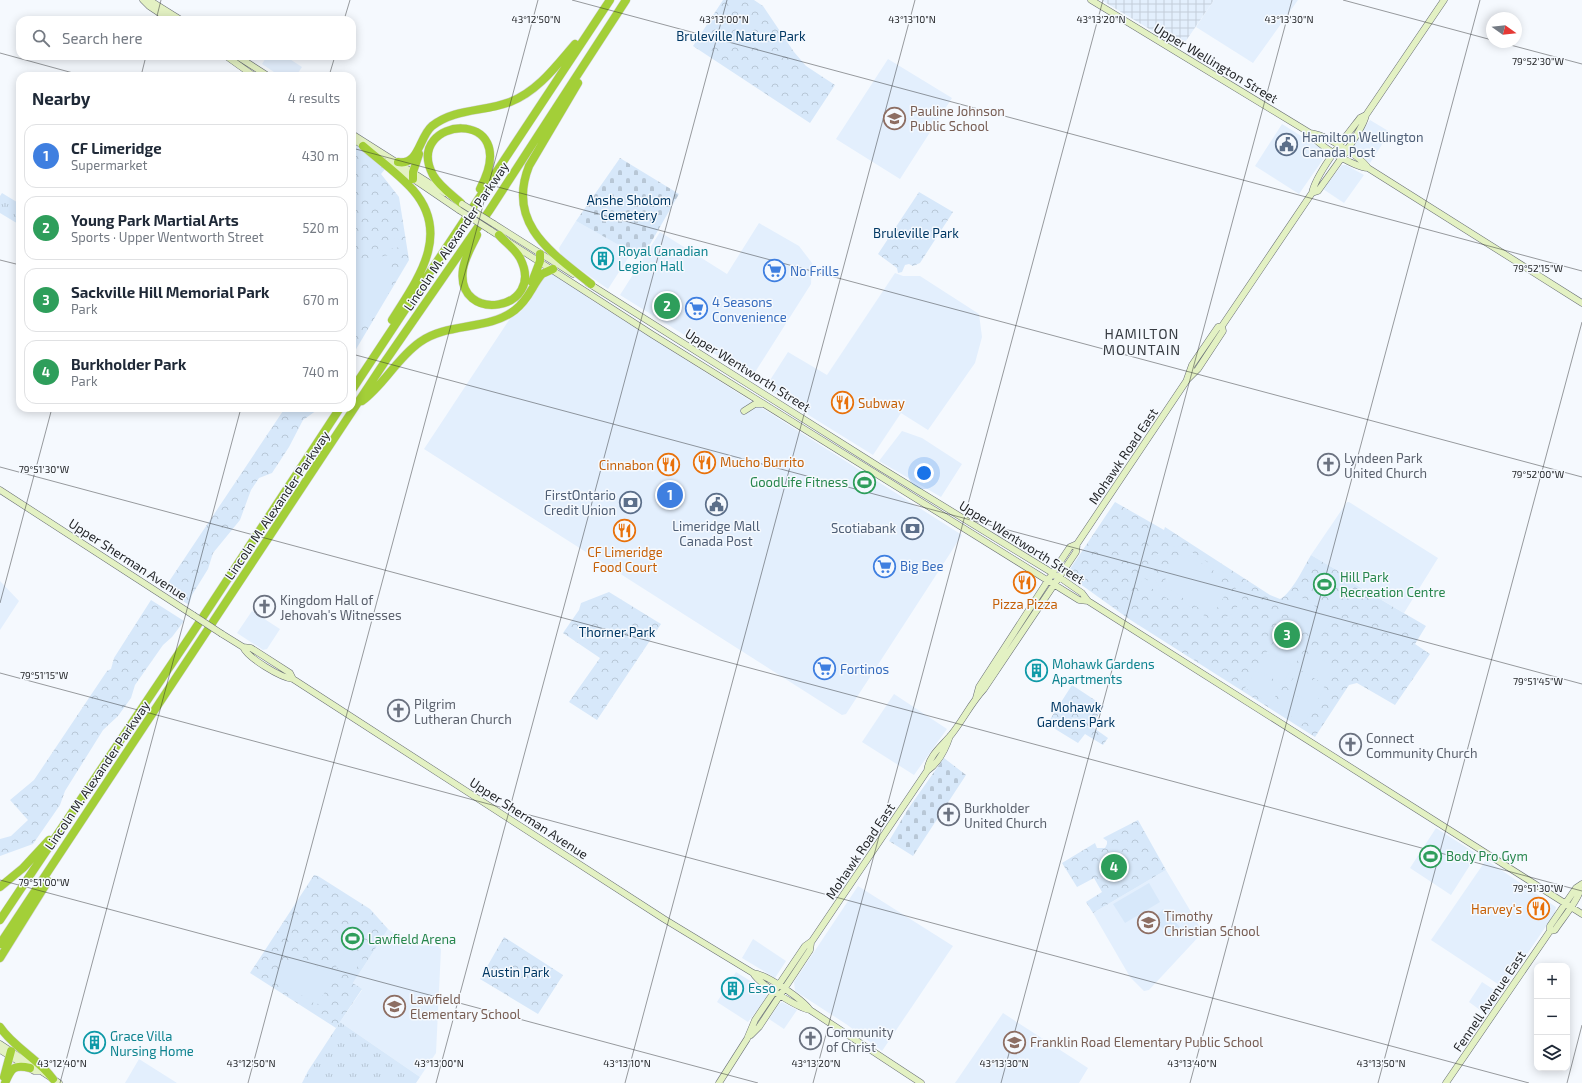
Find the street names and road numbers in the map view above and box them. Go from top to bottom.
street label: Upper Wellington Street [1151,20,1281,106]
street label: Lincoln M. Alexander Parkway [400,158,512,314]
street label: Upper Wentworth Street [682,325,814,415]
street label: Mohawk Road East [1085,405,1161,507]
street label: Lincoln M. Alexander Parkway [221,427,333,583]
street label: Upper Wentworth Street [956,497,1088,587]
street label: Upper Sherman Avenue [66,515,190,603]
street label: Lincoln M. Alexander Parkway [41,697,153,853]
street label: Upper Sherman Avenue [467,774,591,862]
street label: Mohawk Road East [822,800,898,902]
street label: Fennell Avenue East [1449,947,1529,1055]

